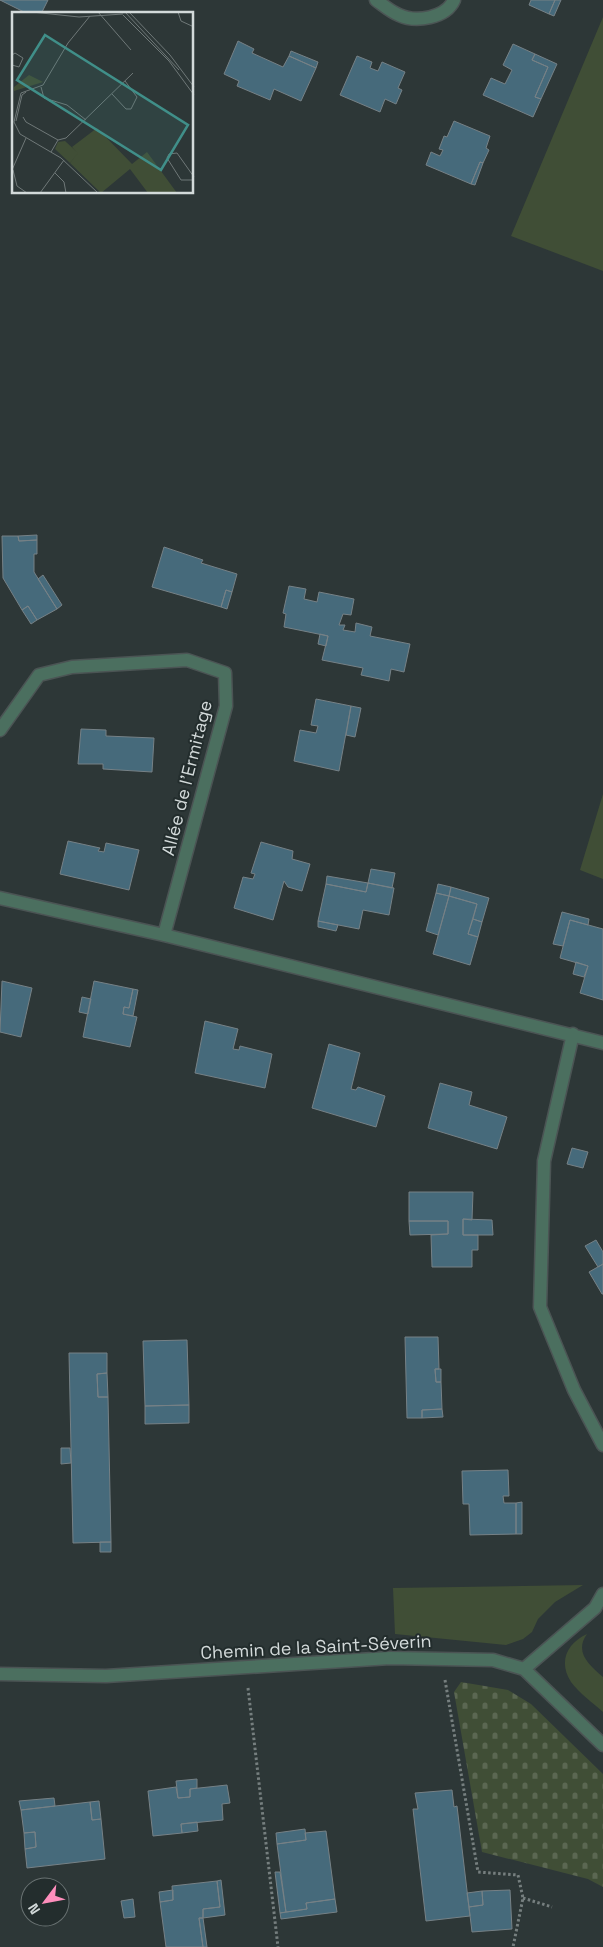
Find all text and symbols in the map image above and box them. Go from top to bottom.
inset map [12,12,194,194]
street label: Allée de l'Ermitage [156,698,217,858]
street label: Chemin de la Saint-Séverin [200,1629,432,1664]
north arrow [20,1877,70,1927]
text: N [24,1900,44,1918]

